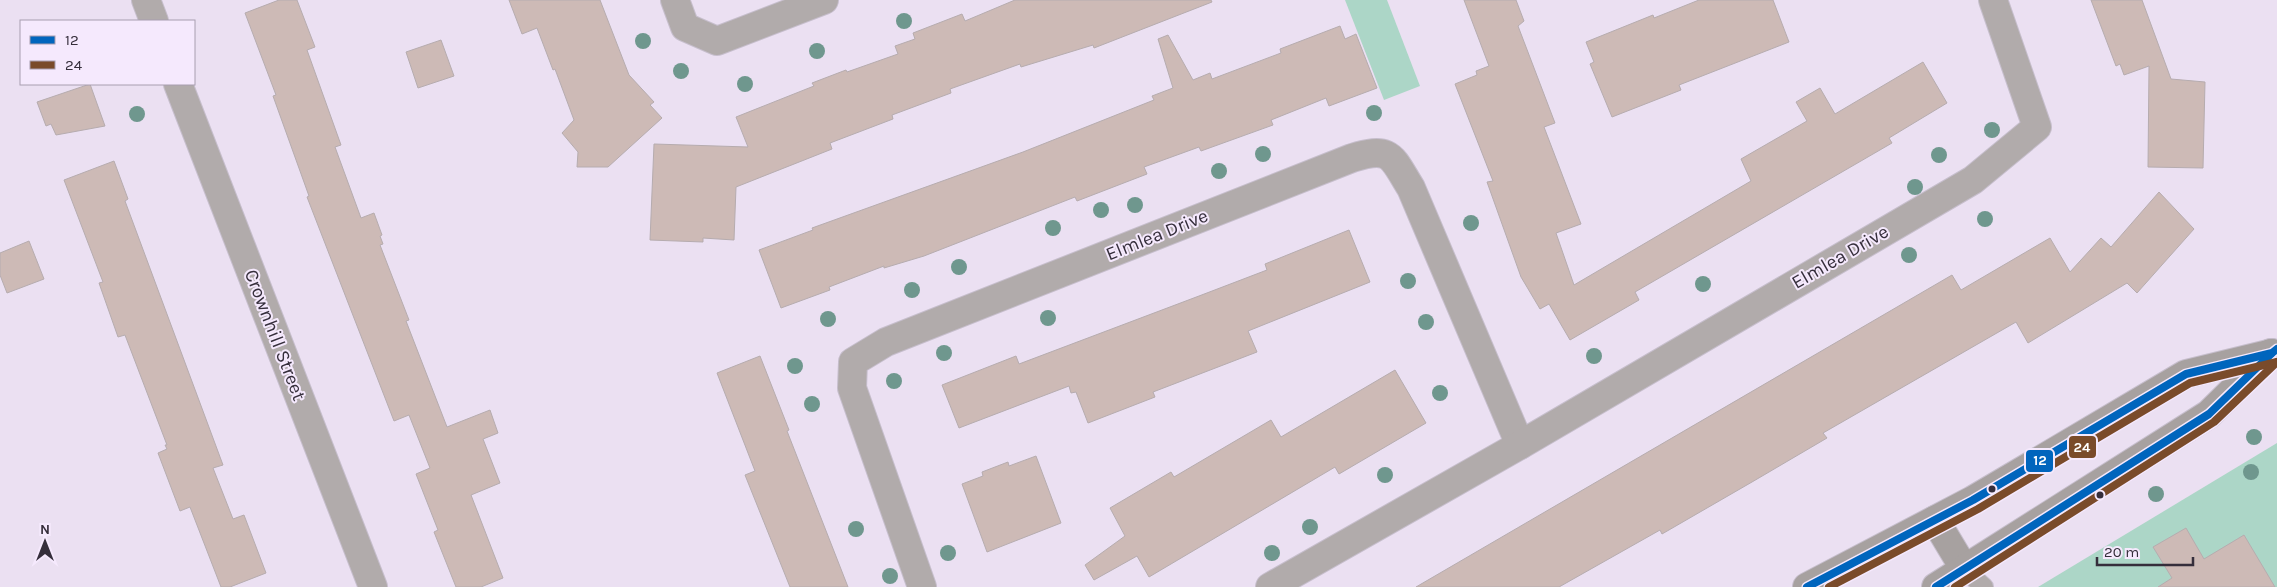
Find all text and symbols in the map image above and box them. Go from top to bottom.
legend [20,20,195,85]
text: 12 [65,31,79,49]
text: 24 [65,56,83,74]
street label: Elmlea Drive [1103,205,1211,265]
street label: Elmlea Drive [1788,220,1892,294]
street label: Crownhill Street [240,266,310,404]
line badge: 24 [2068,435,2097,459]
text: 24 [2074,439,2091,456]
line badge: 12 [2025,449,2054,473]
text: 12 [2033,452,2047,469]
unlabelled marker [1987,484,1997,494]
unlabelled marker [2095,490,2105,500]
north arrow [20,517,70,567]
text: N [40,521,50,538]
scale bar [2097,534,2193,566]
text: 20 m [2104,543,2139,561]

